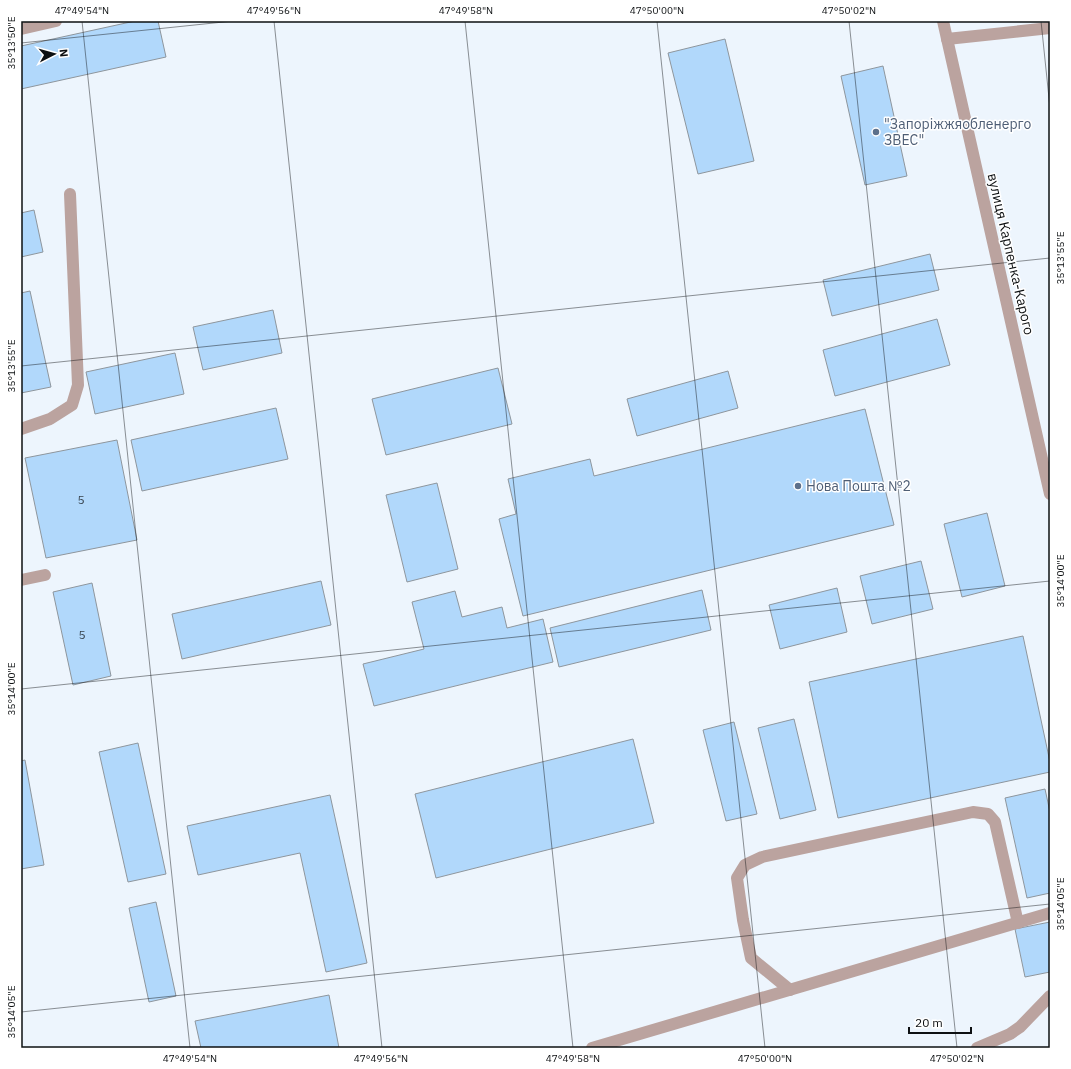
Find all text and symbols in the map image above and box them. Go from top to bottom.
text: 47°49'54"N [55,4,109,17]
text: 47°49'56"N [247,4,301,17]
text: 47°49'58"N [439,4,493,17]
text: 47°50'00"N [630,4,684,17]
text: 47°50'02"N [822,4,876,17]
text: 35°13'50"E [5,16,18,70]
north arrow [34,34,74,74]
text: N [57,48,71,58]
place label: "Запоріжжяобленерго ЗВЕС" [884,115,1031,149]
marker: "Запоріжжяобленерго ЗВЕС" [871,127,881,137]
street label: вулиця Карпенка-Карого [984,171,1038,337]
text: 35°13'55"E [1054,231,1067,285]
text: 35°13'55"E [5,339,18,393]
place label: Нова Пошта №2 [806,477,911,495]
marker: Нова Пошта №2 [793,481,803,491]
house number: 5 [77,492,85,507]
text: 35°14'00"E [1054,554,1067,608]
house number: 5 [78,627,86,642]
text: 35°14'00"E [5,662,18,716]
text: 35°14'05"E [1054,877,1067,931]
text: 35°14'05"E [5,985,18,1039]
scale bar [909,1009,971,1035]
text: 20 m [915,1015,943,1030]
text: 47°49'54"N [163,1052,217,1065]
text: 47°49'56"N [354,1052,408,1065]
text: 47°49'58"N [546,1052,600,1065]
text: 47°50'00"N [738,1052,792,1065]
text: 47°50'02"N [930,1052,984,1065]

